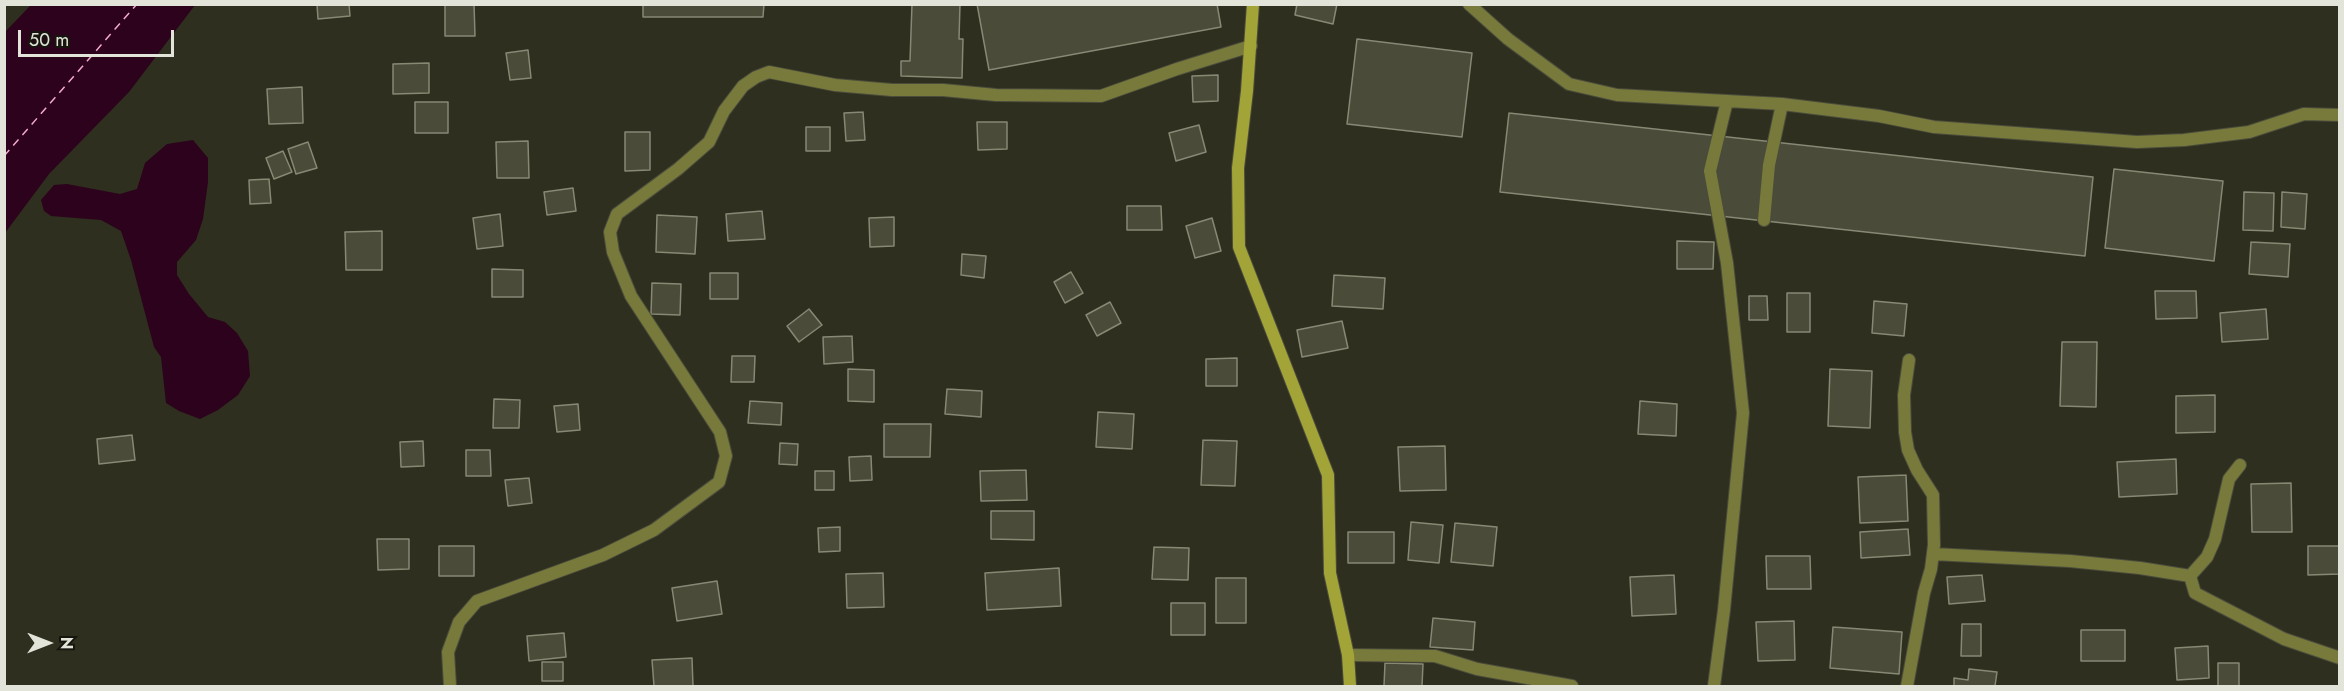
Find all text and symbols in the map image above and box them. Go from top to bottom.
scale bar [21,18,177,56]
text: 50 m [29,27,69,53]
north arrow [18,613,78,673]
text: N [55,637,78,649]

